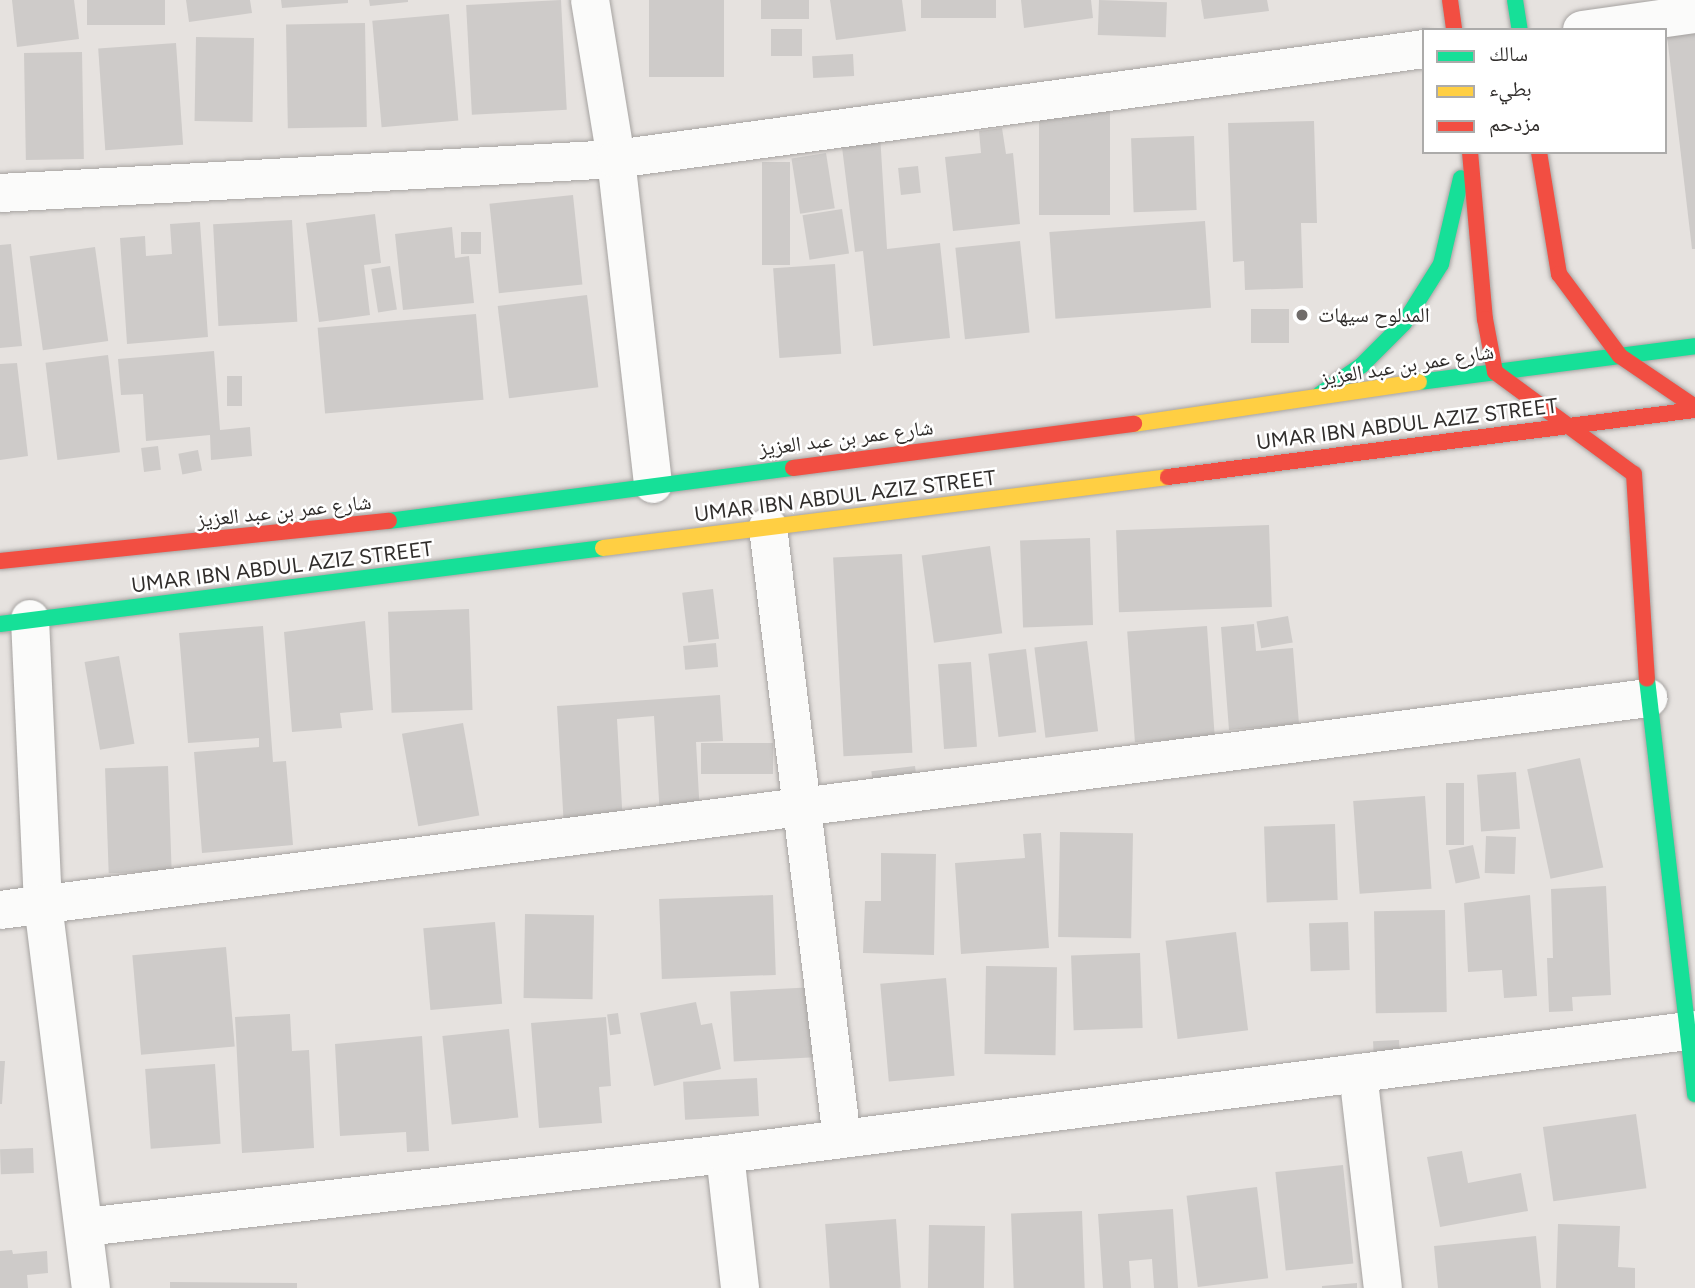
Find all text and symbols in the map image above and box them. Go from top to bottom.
legend [1422,28,1667,154]
text: سالك [1489,41,1528,66]
text: بطيء [1489,76,1532,101]
text: مزدحم [1489,111,1540,136]
place label: المدلوح سيهات [1318,302,1430,328]
marker: المدلوح سيهات [1292,305,1312,325]
street label: شارع عمر بن عبد العزيز [1318,339,1496,391]
street label: UMAR IBN ABDUL AZIZ STREET [1255,393,1559,455]
street label: شارع عمر بن عبد العزيز [757,415,935,461]
street label: UMAR IBN ABDUL AZIZ STREET [693,465,997,527]
street label: شارع عمر بن عبد العزيز [195,489,373,533]
street label: UMAR IBN ABDUL AZIZ STREET [130,536,434,598]

